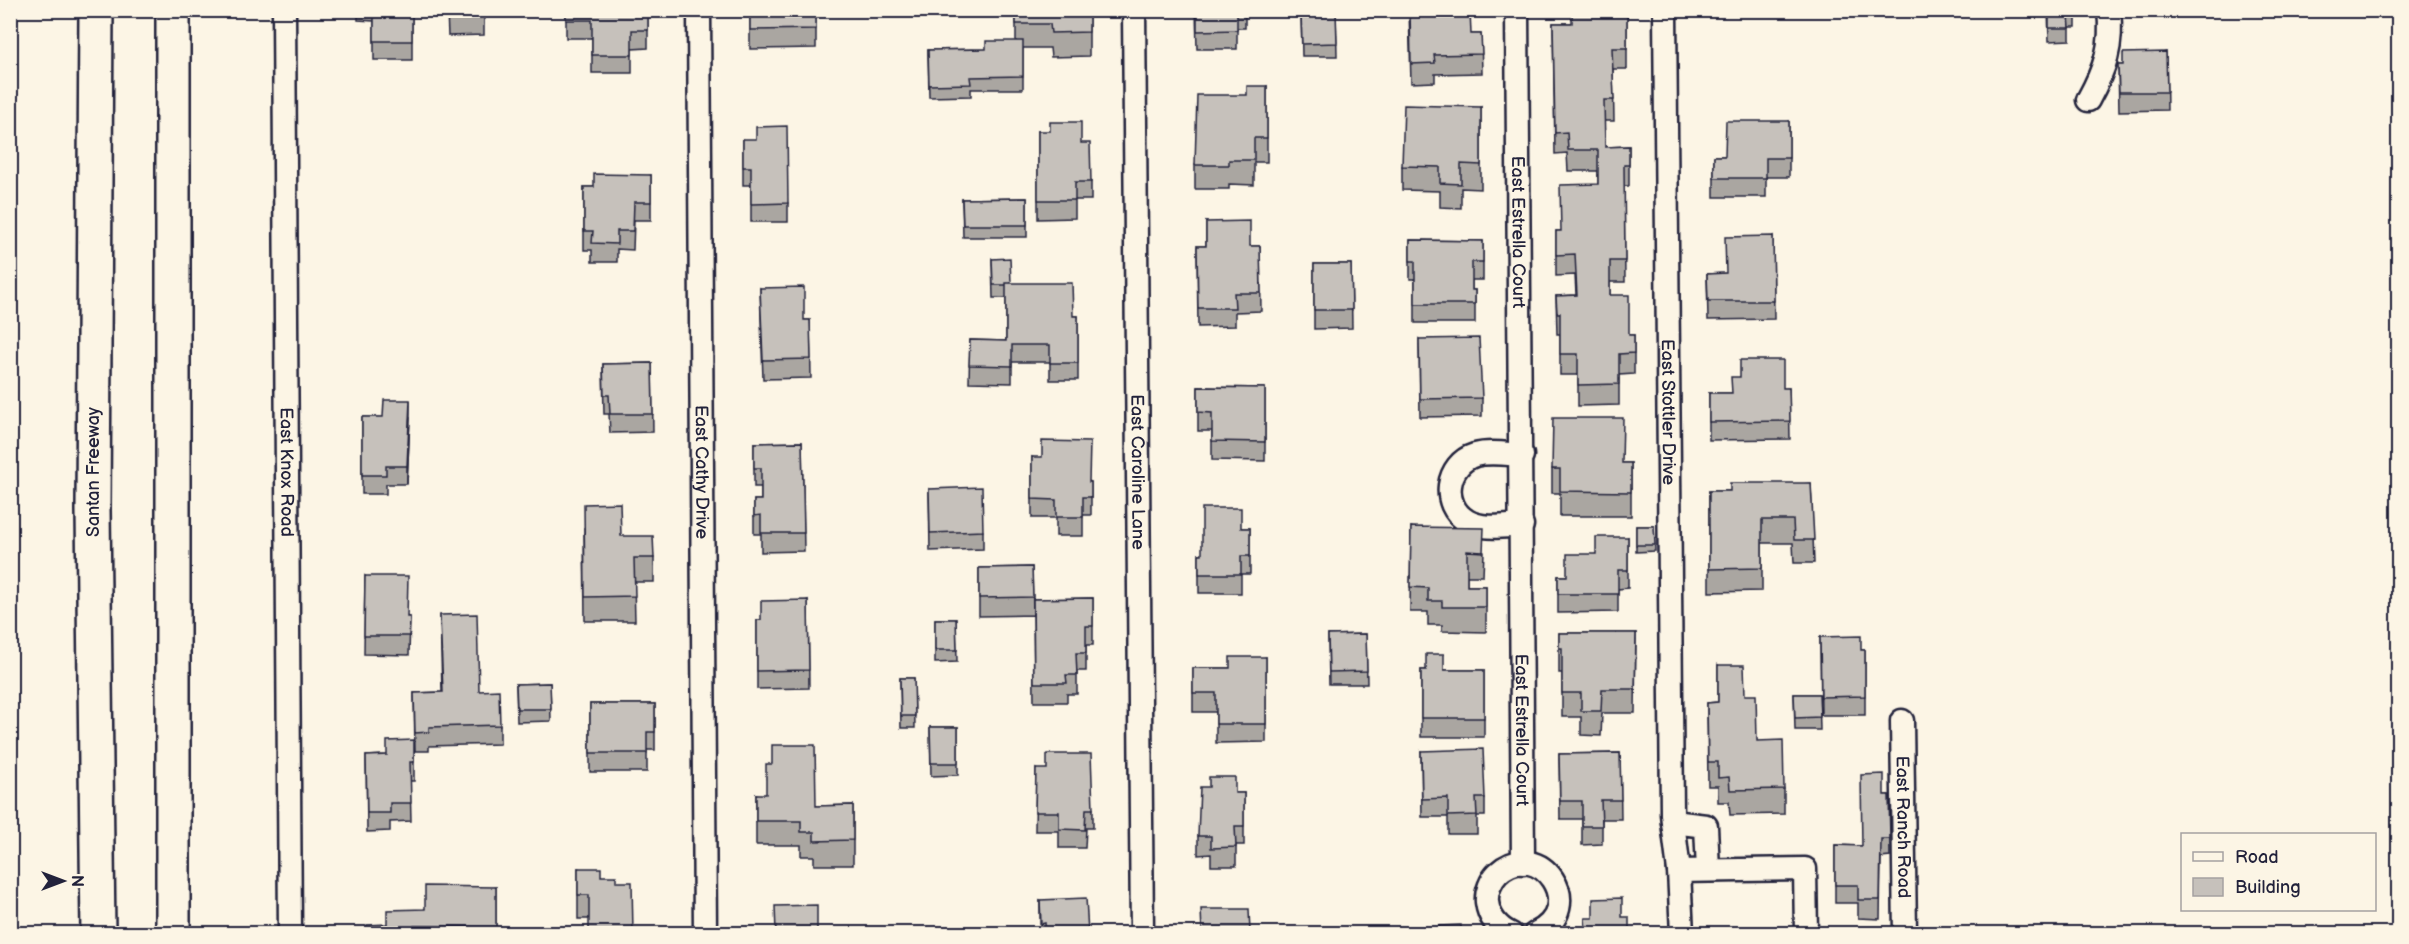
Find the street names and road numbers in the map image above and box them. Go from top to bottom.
street label: East Estrella Court [1508,156,1530,309]
street label: East Stottler Drive [1657,339,1680,486]
street label: East Caroline Lane [1127,394,1149,550]
street label: East Cathy Drive [691,405,713,539]
street label: Santan Freeway [83,406,104,537]
street label: East Knox Road [276,407,298,537]
street label: East Estrella Court [1511,654,1533,807]
street label: East Ranch Road [1892,756,1915,898]

